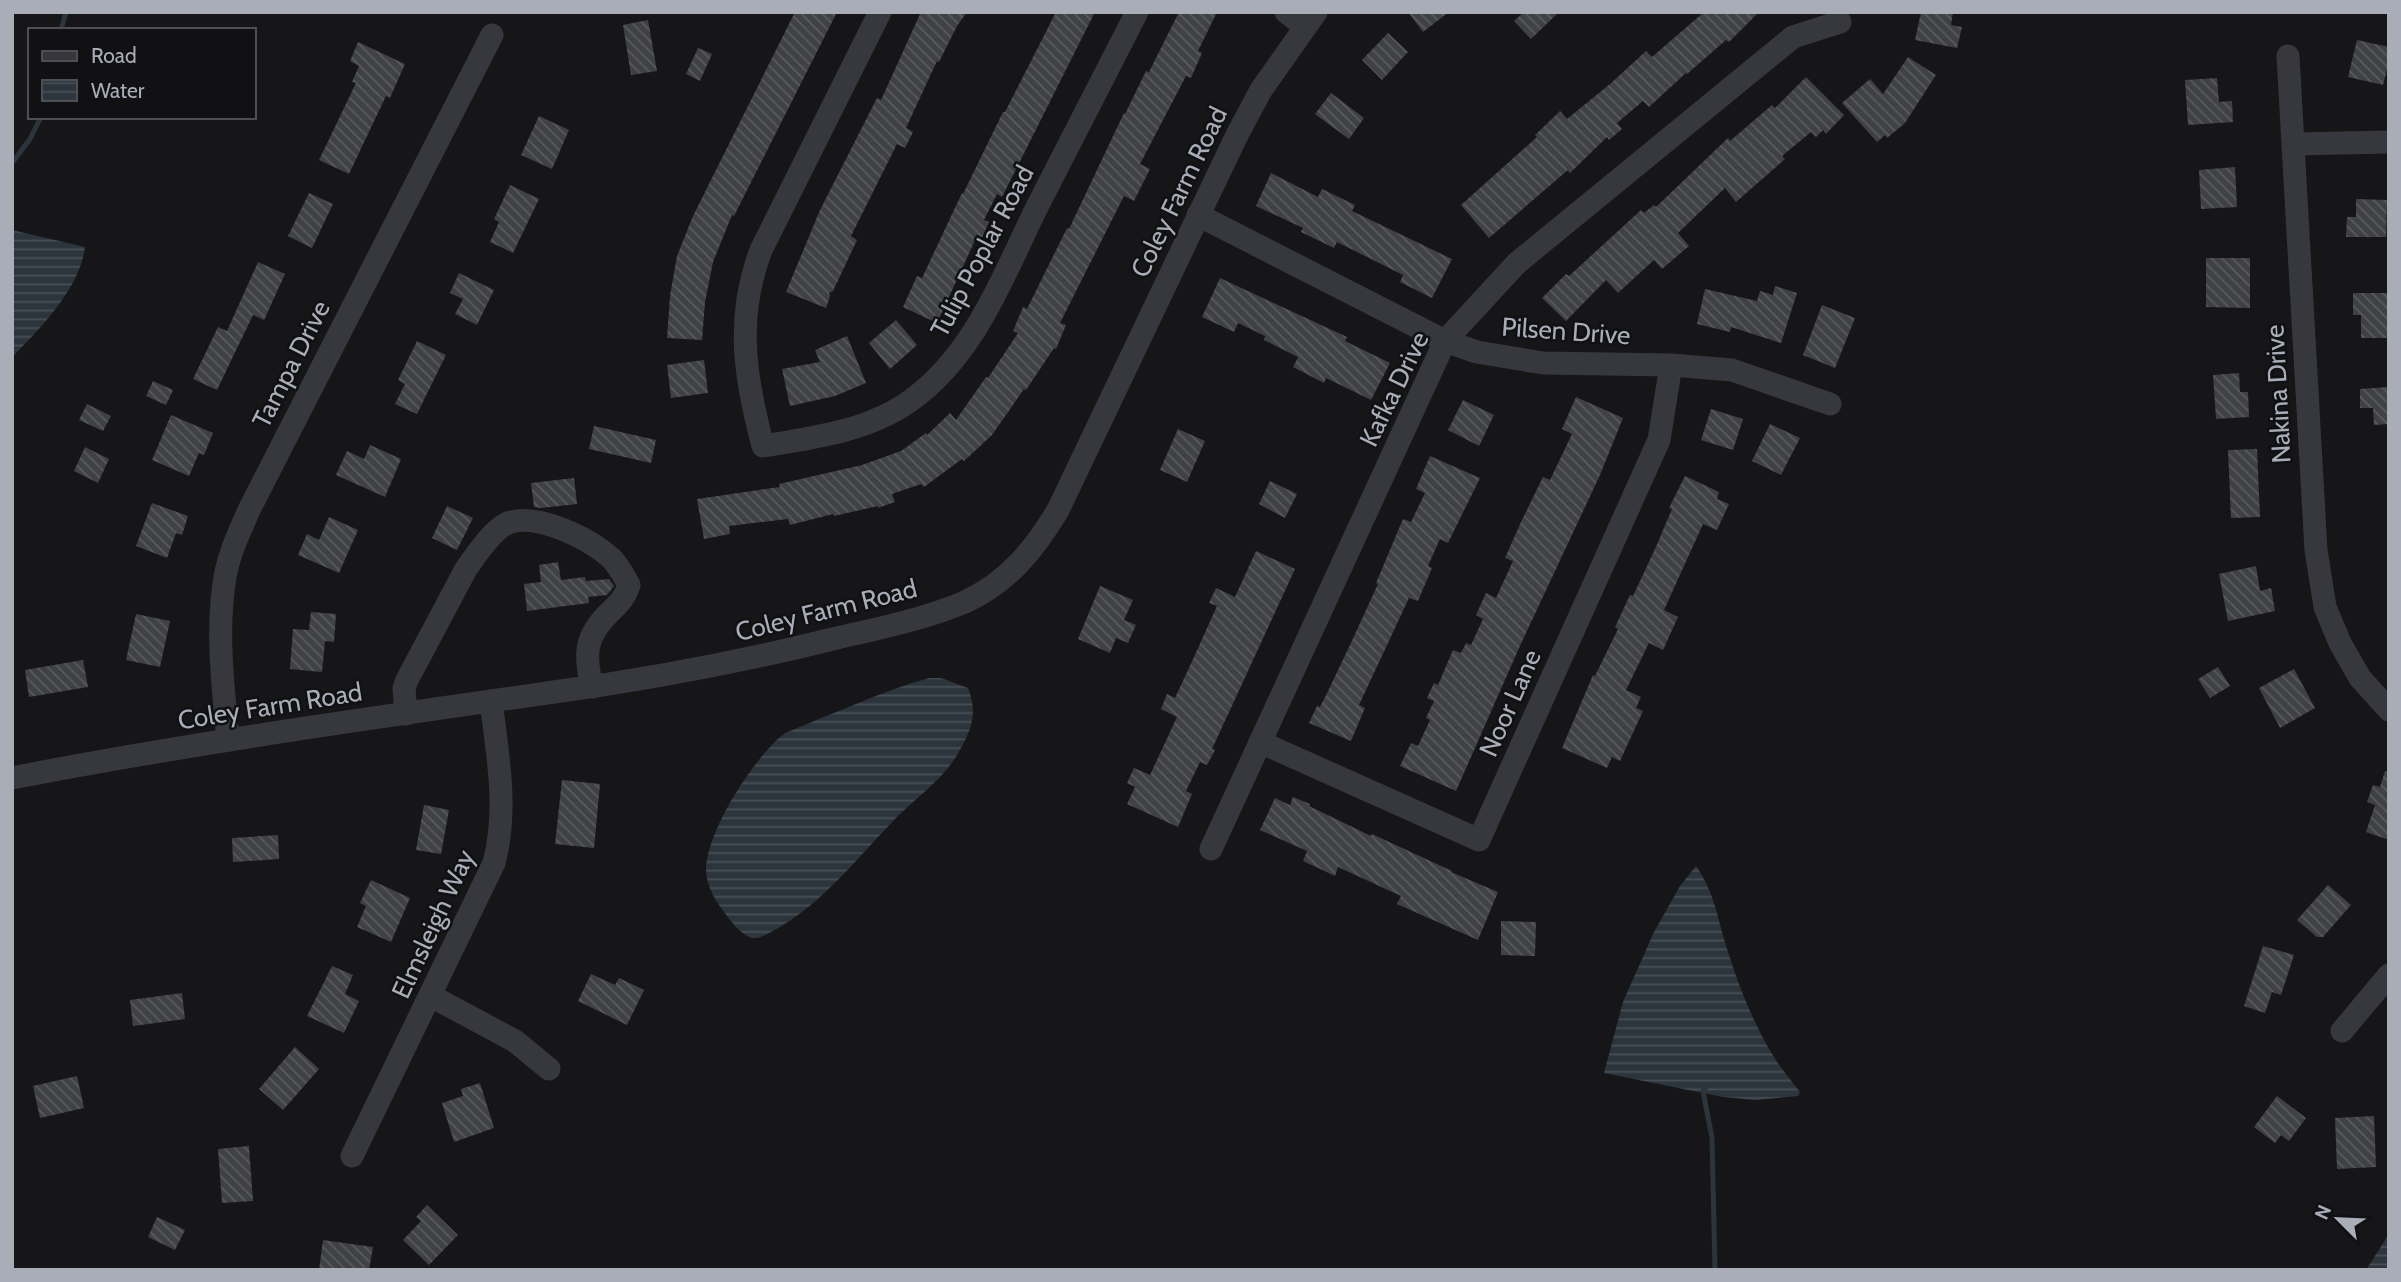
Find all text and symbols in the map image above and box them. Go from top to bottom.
legend [28,28,256,119]
text: Road [91,43,137,68]
text: Water [91,78,145,103]
street label: Coley Farm Road [1124,101,1234,283]
street label: Tulip Poplar Road [923,160,1041,342]
street label: Tampa Drive [245,295,337,433]
street label: Pilsen Drive [1500,311,1632,351]
street label: Nakina Drive [2258,324,2298,464]
street label: Kafka Drive [1352,326,1436,452]
street label: Coley Farm Road [732,572,920,648]
street label: Noor Lane [1472,644,1548,762]
street label: Coley Farm Road [176,676,364,736]
street label: Elmsleigh Way [385,845,481,1003]
north arrow [2303,1184,2373,1254]
text: N [2310,1201,2336,1223]

